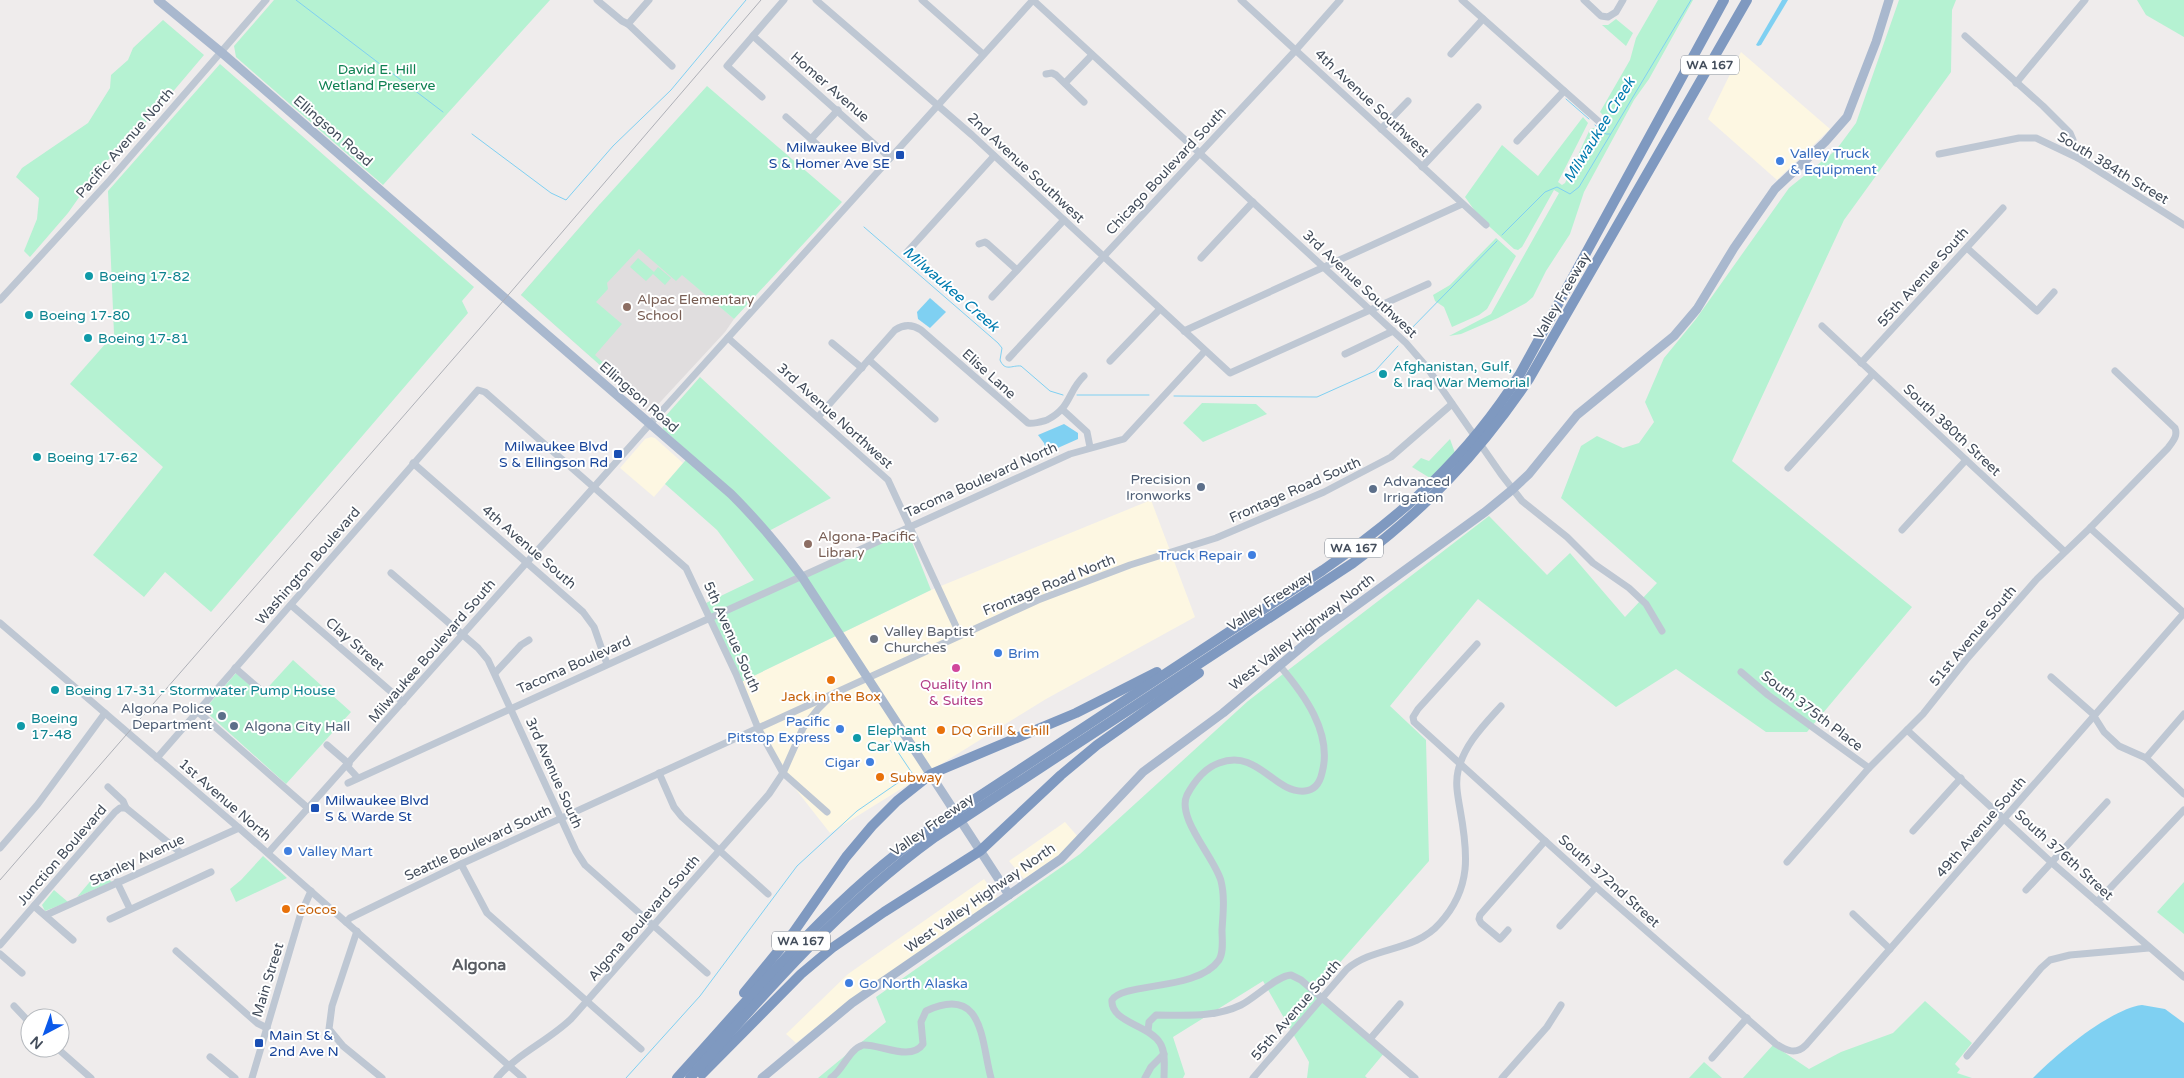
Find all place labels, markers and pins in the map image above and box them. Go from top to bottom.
place label: Milwaukee Blvd S & Homer Ave SE [769,139,890,172]
place label: Valley Truck & Equipment [1790,145,1877,178]
marker: Milwaukee Blvd S & Homer Ave SE [894,149,906,161]
marker: Valley Truck & Equipment [1774,155,1786,167]
place label: Boeing 17-82 [99,268,190,285]
marker: Boeing 17-82 [83,270,95,282]
place label: Alpac Elementary School [637,291,755,324]
marker: Alpac Elementary School [621,301,633,313]
place label: Boeing 17-80 [39,307,130,324]
marker: Boeing 17-80 [23,309,35,321]
place label: Boeing 17-81 [98,330,189,347]
marker: Boeing 17-81 [82,332,94,344]
place label: Afghanistan, Gulf, & Iraq War Memorial [1393,358,1530,391]
marker: Afghanistan, Gulf, & Iraq War Memorial [1377,368,1389,380]
place label: Milwaukee Blvd S & Ellingson Rd [499,438,608,471]
marker: Milwaukee Blvd S & Ellingson Rd [612,448,624,460]
place label: Boeing 17-62 [47,449,138,466]
marker: Boeing 17-62 [31,451,43,463]
place label: Precision Ironworks [1126,471,1191,504]
place label: Advanced Irrigation [1383,473,1450,506]
marker: Precision Ironworks [1195,481,1207,493]
marker: Advanced Irrigation [1367,483,1379,495]
place label: Algona-Pacific Library [818,528,916,561]
marker: Algona-Pacific Library [802,538,814,550]
place label: Truck Repair [1158,547,1243,564]
marker: Truck Repair [1246,549,1258,561]
place label: Valley Baptist Churches [884,623,975,656]
marker: Valley Baptist Churches [868,633,880,645]
place label: Brim [1008,645,1039,662]
marker: Brim [992,647,1004,659]
marker: Quality Inn & Suites [950,662,962,674]
marker: Jack in the Box [825,674,837,686]
place label: Quality Inn & Suites [920,676,992,709]
place label: Boeing 17-31 - Stormwater Pump House [65,682,335,699]
marker: Boeing 17-31 - Stormwater Pump House [49,684,61,696]
place label: Jack in the Box [781,688,881,705]
place label: Algona Police Department [121,700,213,733]
place label: Boeing 17-48 [31,710,78,743]
marker: Algona Police Department [216,710,228,722]
place label: Pacific Pitstop Express [727,713,830,746]
place label: Algona City Hall [244,718,350,735]
marker: Boeing 17-48 [15,720,27,732]
marker: Algona City Hall [228,720,240,732]
place label: Elephant Car Wash [867,722,930,755]
place label: DQ Grill & Chill [951,722,1049,739]
marker: Pacific Pitstop Express [834,723,846,735]
marker: DQ Grill & Chill [935,724,947,736]
marker: Elephant Car Wash [851,732,863,744]
place label: Cigar [825,754,861,771]
marker: Cigar [864,756,876,768]
place label: Subway [890,769,943,786]
marker: Subway [874,771,886,783]
place label: Milwaukee Blvd S & Warde St [325,792,429,825]
marker: Milwaukee Blvd S & Warde St [309,802,321,814]
place label: Valley Mart [298,843,374,860]
marker: Valley Mart [282,845,294,857]
place label: Cocos [296,901,337,918]
marker: Cocos [280,903,292,915]
place label: Go North Alaska [859,975,968,992]
marker: Go North Alaska [843,977,855,989]
place label: Main St & 2nd Ave N [269,1027,339,1060]
marker: Main St & 2nd Ave N [253,1037,265,1049]

